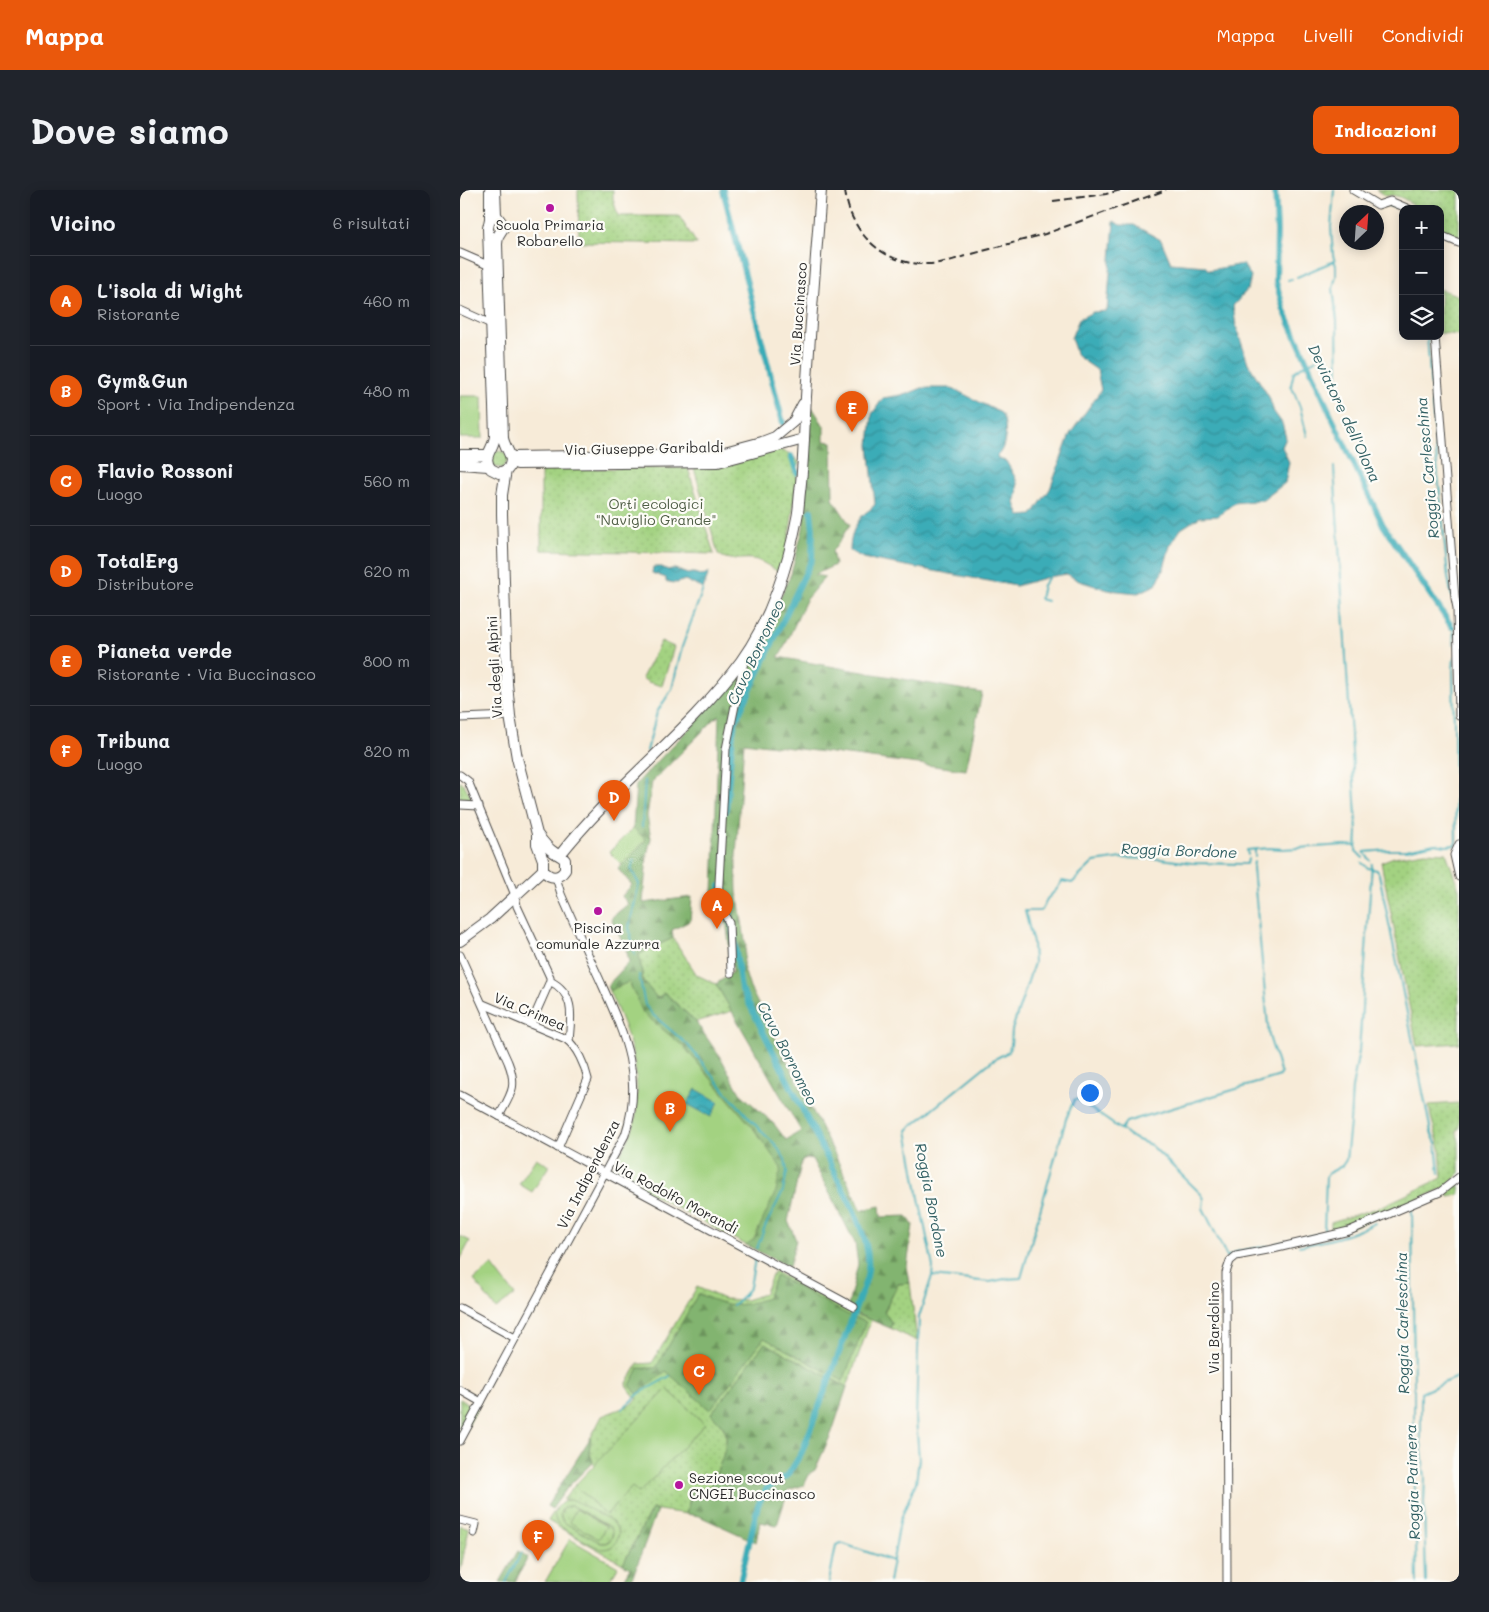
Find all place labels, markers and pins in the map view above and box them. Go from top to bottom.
marker: Scuola Primaria Robarello [544,202,556,214]
place label: Scuola Primaria Robarello [496,215,604,250]
pin: E [836,391,868,432]
pin: D [598,780,630,821]
pin: A [701,888,733,929]
marker: Piscina comunale Azzurra [592,905,604,917]
place label: Piscina comunale Azzurra [536,918,660,953]
pin: B [654,1091,686,1132]
pin: C [683,1354,715,1395]
place label: Sezione scout CNGEI Buccinasco [689,1468,815,1503]
marker: Sezione scout CNGEI Buccinasco [673,1479,685,1491]
pin: F [522,1520,554,1561]

